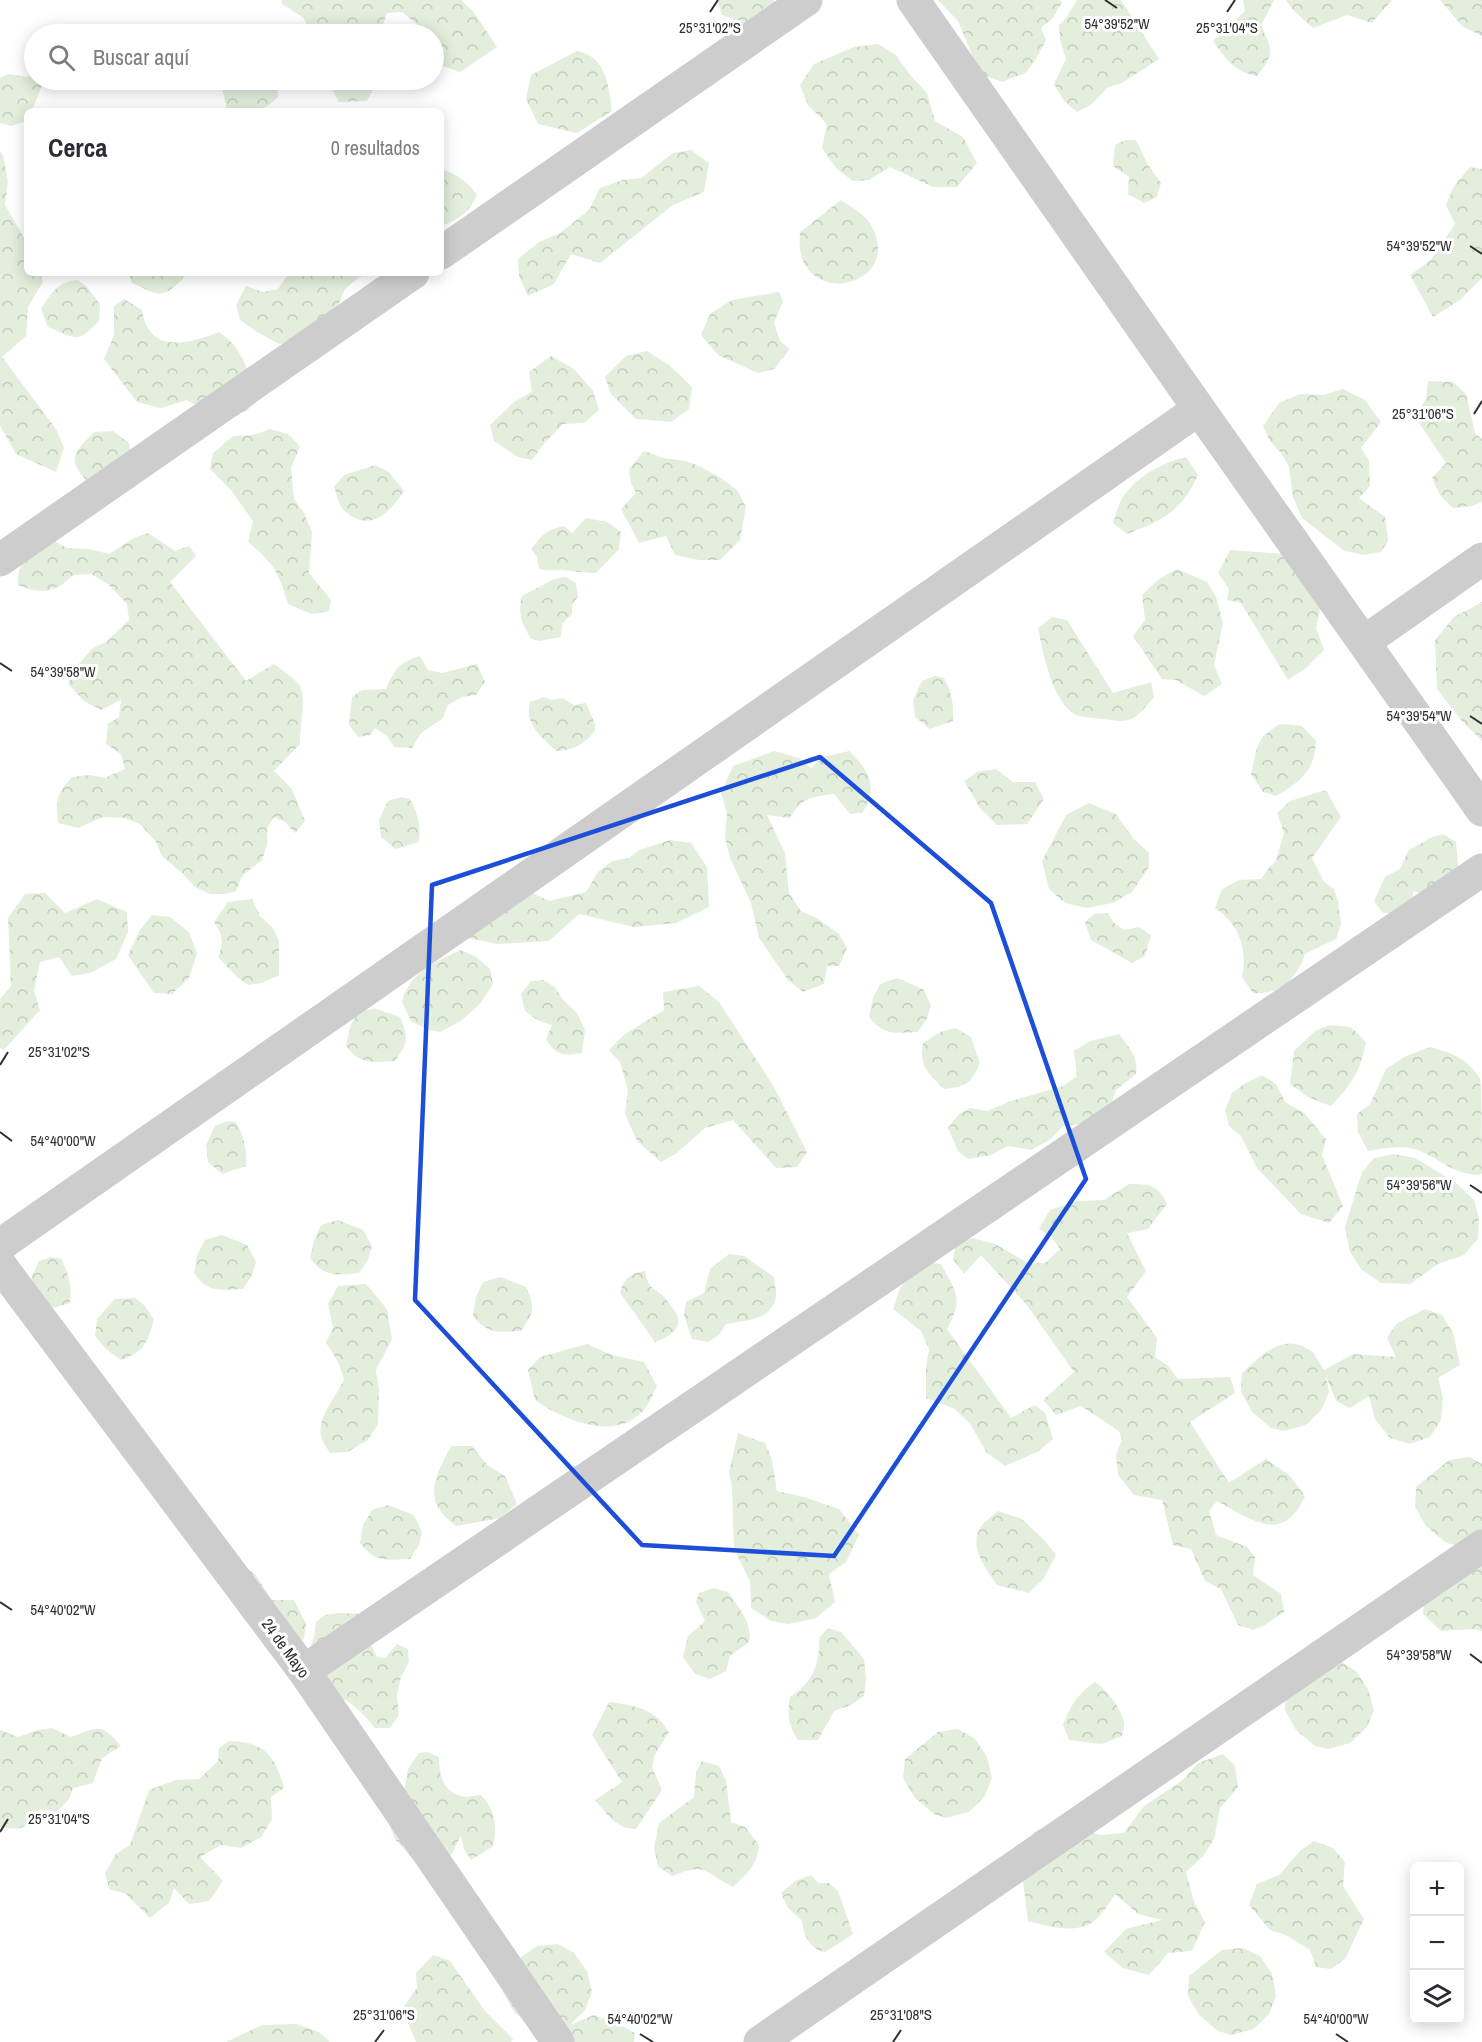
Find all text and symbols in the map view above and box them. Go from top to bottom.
text: 54°39'52"W [1084,13,1150,34]
text: 25°31'02"S [679,17,741,38]
text: 25°31'04"S [1196,17,1258,38]
search box [24,24,444,90]
icon: search [45,41,78,74]
text: Buscar aquí [93,42,189,72]
text: Cerca [48,130,107,165]
text: 0 resultados [331,134,420,161]
text: 54°39'52"W [1386,235,1452,256]
text: 25°31'06"S [1392,403,1454,424]
text: 54°39'58"W [30,661,96,682]
text: 54°39'54"W [1386,705,1452,726]
text: 25°31'02"S [28,1041,90,1062]
text: 54°40'00"W [30,1130,96,1151]
text: 54°39'56"W [1386,1174,1452,1195]
text: 54°40'02"W [30,1599,96,1620]
street label: 24 de Mayo [257,1614,315,1682]
text: 54°39'58"W [1386,1644,1452,1665]
text: 25°31'04"S [28,1808,90,1829]
map controls [1410,1862,1464,2024]
button: + [1410,1862,1464,1916]
button: − [1410,1916,1464,1970]
button: layers [1410,1970,1464,2024]
text: 25°31'06"S [353,2004,415,2025]
text: 25°31'08"S [870,2004,932,2025]
text: 54°40'02"W [607,2008,673,2029]
text: 54°40'00"W [1303,2008,1369,2029]

